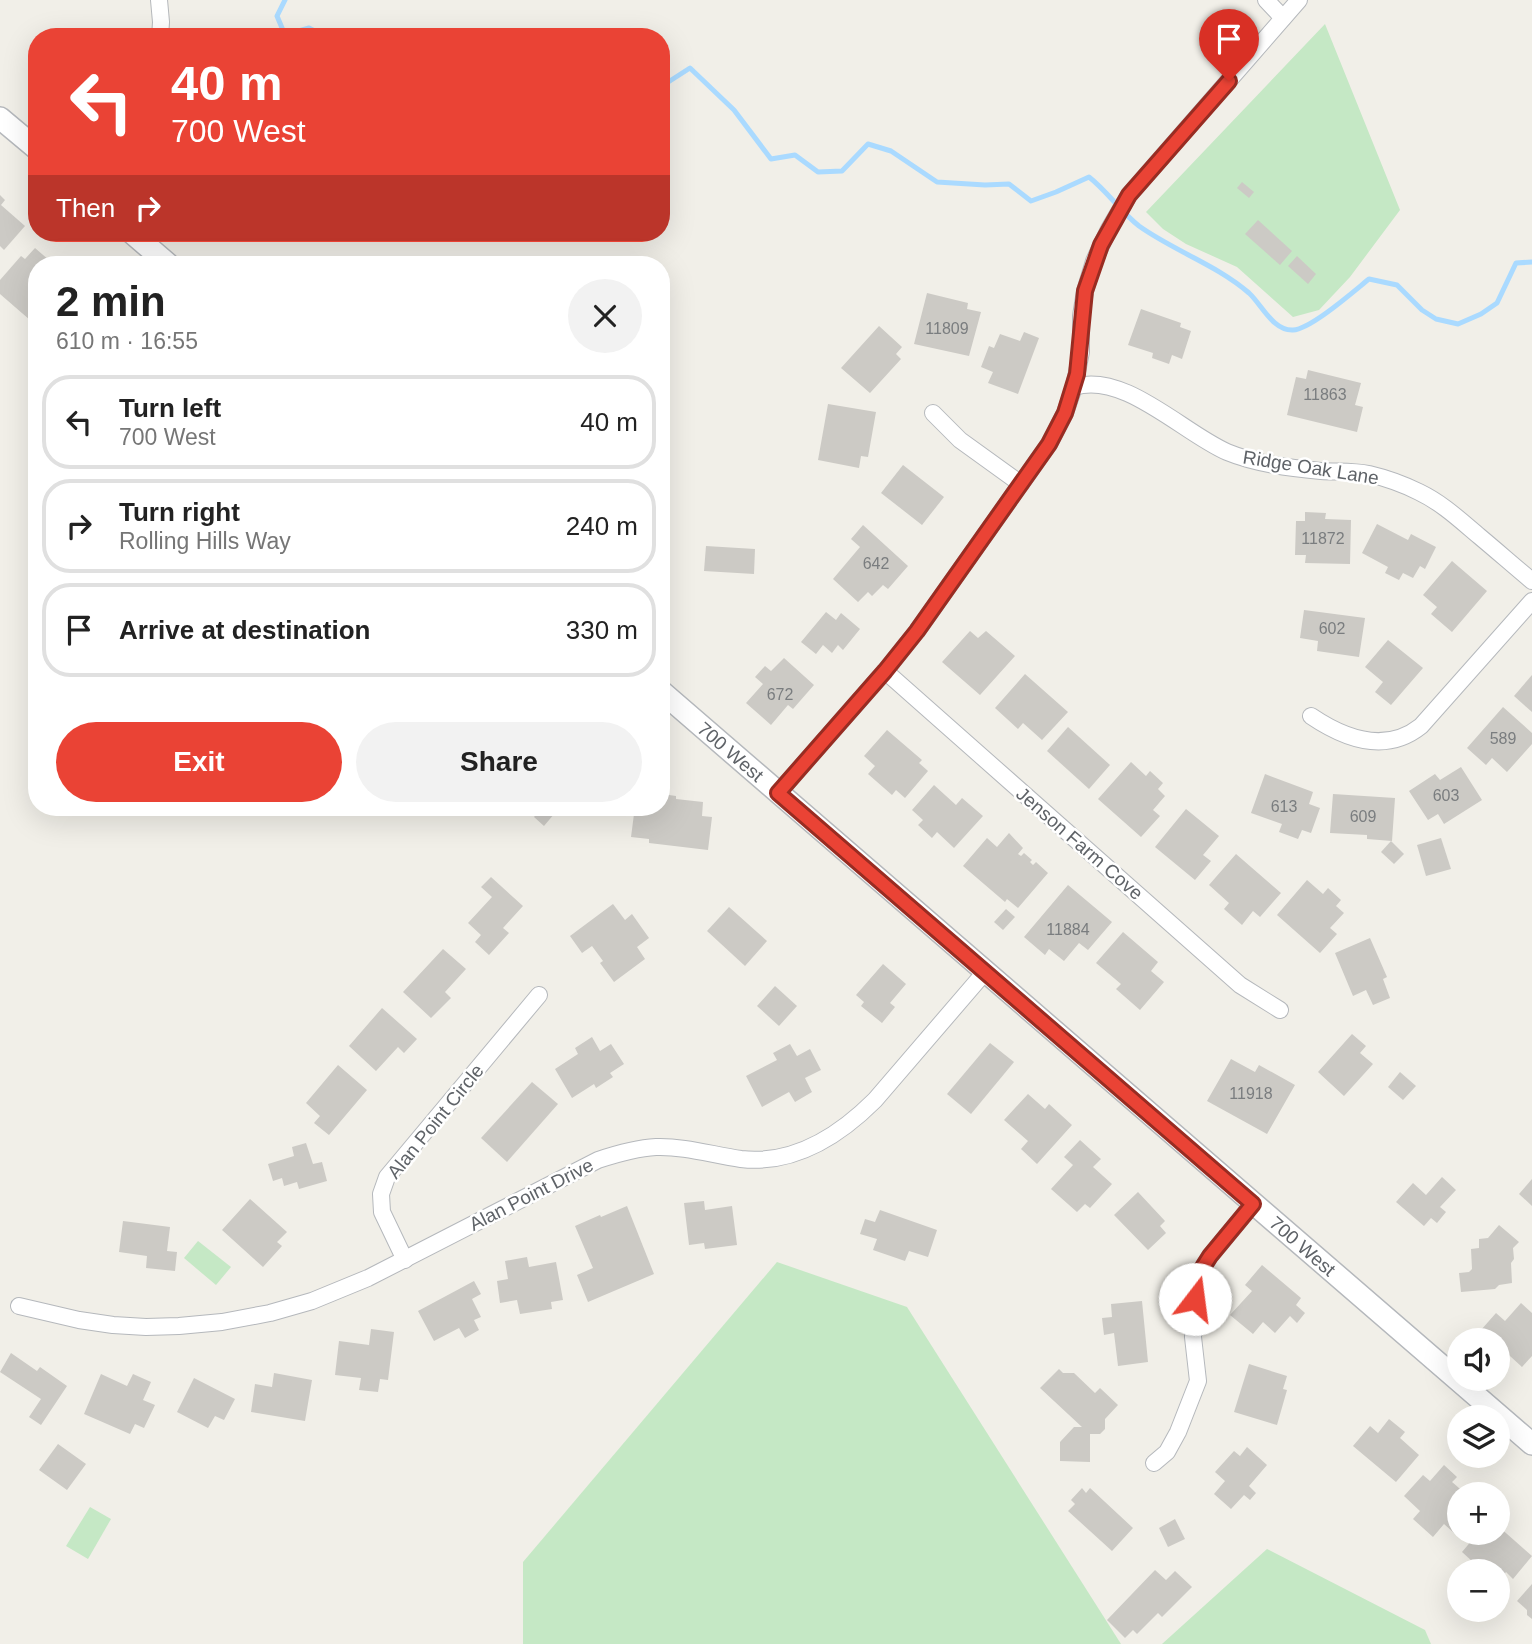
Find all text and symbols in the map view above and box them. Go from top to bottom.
pin [1199,9,1259,81]
icon: arrive [1210,20,1248,58]
icon: left [56,56,147,147]
text: 40 m [171,56,283,110]
text: 700 West [171,113,306,149]
icon: right [129,189,167,227]
text: Then [56,193,115,223]
text: 2 min [56,278,166,325]
button: close [568,279,642,353]
house number: 11809 [925,320,969,337]
text: 610 m · 16:55 [56,328,198,354]
house number: 11863 [1303,386,1347,403]
text: Turn left [119,393,221,423]
icon: left [60,403,98,441]
text: 40 m [580,407,638,437]
text: 700 West [119,424,216,450]
street label: Ridge Oak Lane [1241,446,1380,489]
text: Turn right [119,497,240,527]
icon: right [60,507,98,545]
text: 240 m [566,511,638,541]
text: Rolling Hills Way [119,528,291,554]
house number: 11872 [1301,530,1345,547]
house number: 642 [863,555,889,572]
icon: arrive [60,611,98,649]
text: Arrive at destination [119,615,370,645]
text: 330 m [566,615,638,645]
house number: 602 [1319,620,1345,637]
house number: 672 [767,686,793,703]
street label: 700 West [693,718,768,786]
button: Exit [56,722,342,802]
button: Share [356,722,642,802]
house number: 589 [1490,730,1516,747]
street label: Jenson Farm Cove [1012,783,1147,904]
house number: 603 [1433,787,1459,804]
house number: 613 [1271,798,1297,815]
house number: 609 [1350,808,1376,825]
house number: 11884 [1046,921,1090,938]
street label: Alan Point Circle [383,1060,488,1182]
house number: 11918 [1229,1085,1273,1102]
street label: Alan Point Drive [466,1154,597,1235]
street label: 700 West [1265,1212,1340,1281]
position arrow [1158,1262,1232,1336]
map controls [1447,1328,1510,1622]
button: sound [1447,1328,1510,1391]
button: layers [1447,1405,1510,1468]
button: + [1447,1482,1510,1545]
button: − [1447,1559,1510,1622]

